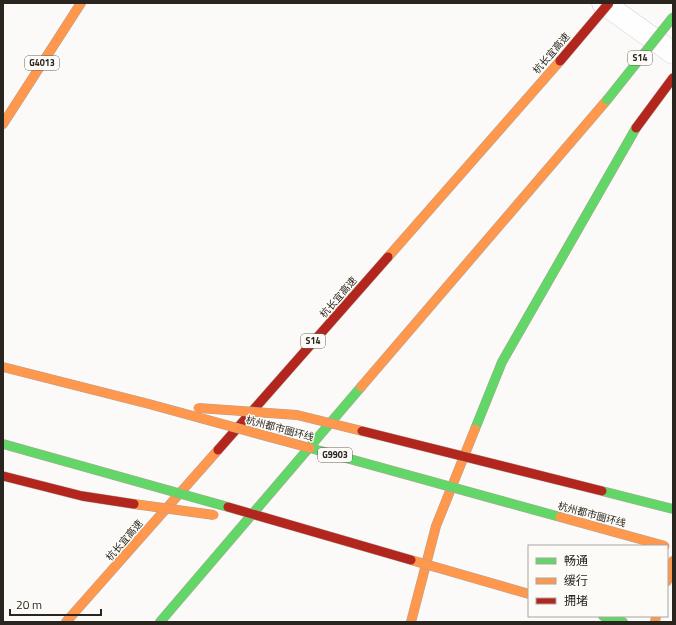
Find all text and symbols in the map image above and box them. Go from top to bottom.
street label: 杭长宜高速 [529,30,573,77]
road number: S14 [628,51,652,65]
road number: G4013 [25,56,59,70]
street label: 杭长宜高速 [316,274,360,321]
road number: S14 [301,334,325,348]
street label: 杭州都市圈环线 [244,412,316,445]
road number: G9903 [318,448,352,462]
street label: 杭州都市圈环线 [556,498,628,531]
street label: 杭长宜高速 [102,517,146,564]
legend [528,545,668,617]
text: 畅通 [564,551,588,570]
text: 缓行 [564,571,588,590]
scale bar [10,591,101,617]
text: 拥堵 [564,591,588,610]
text: 20 m [16,595,42,614]

